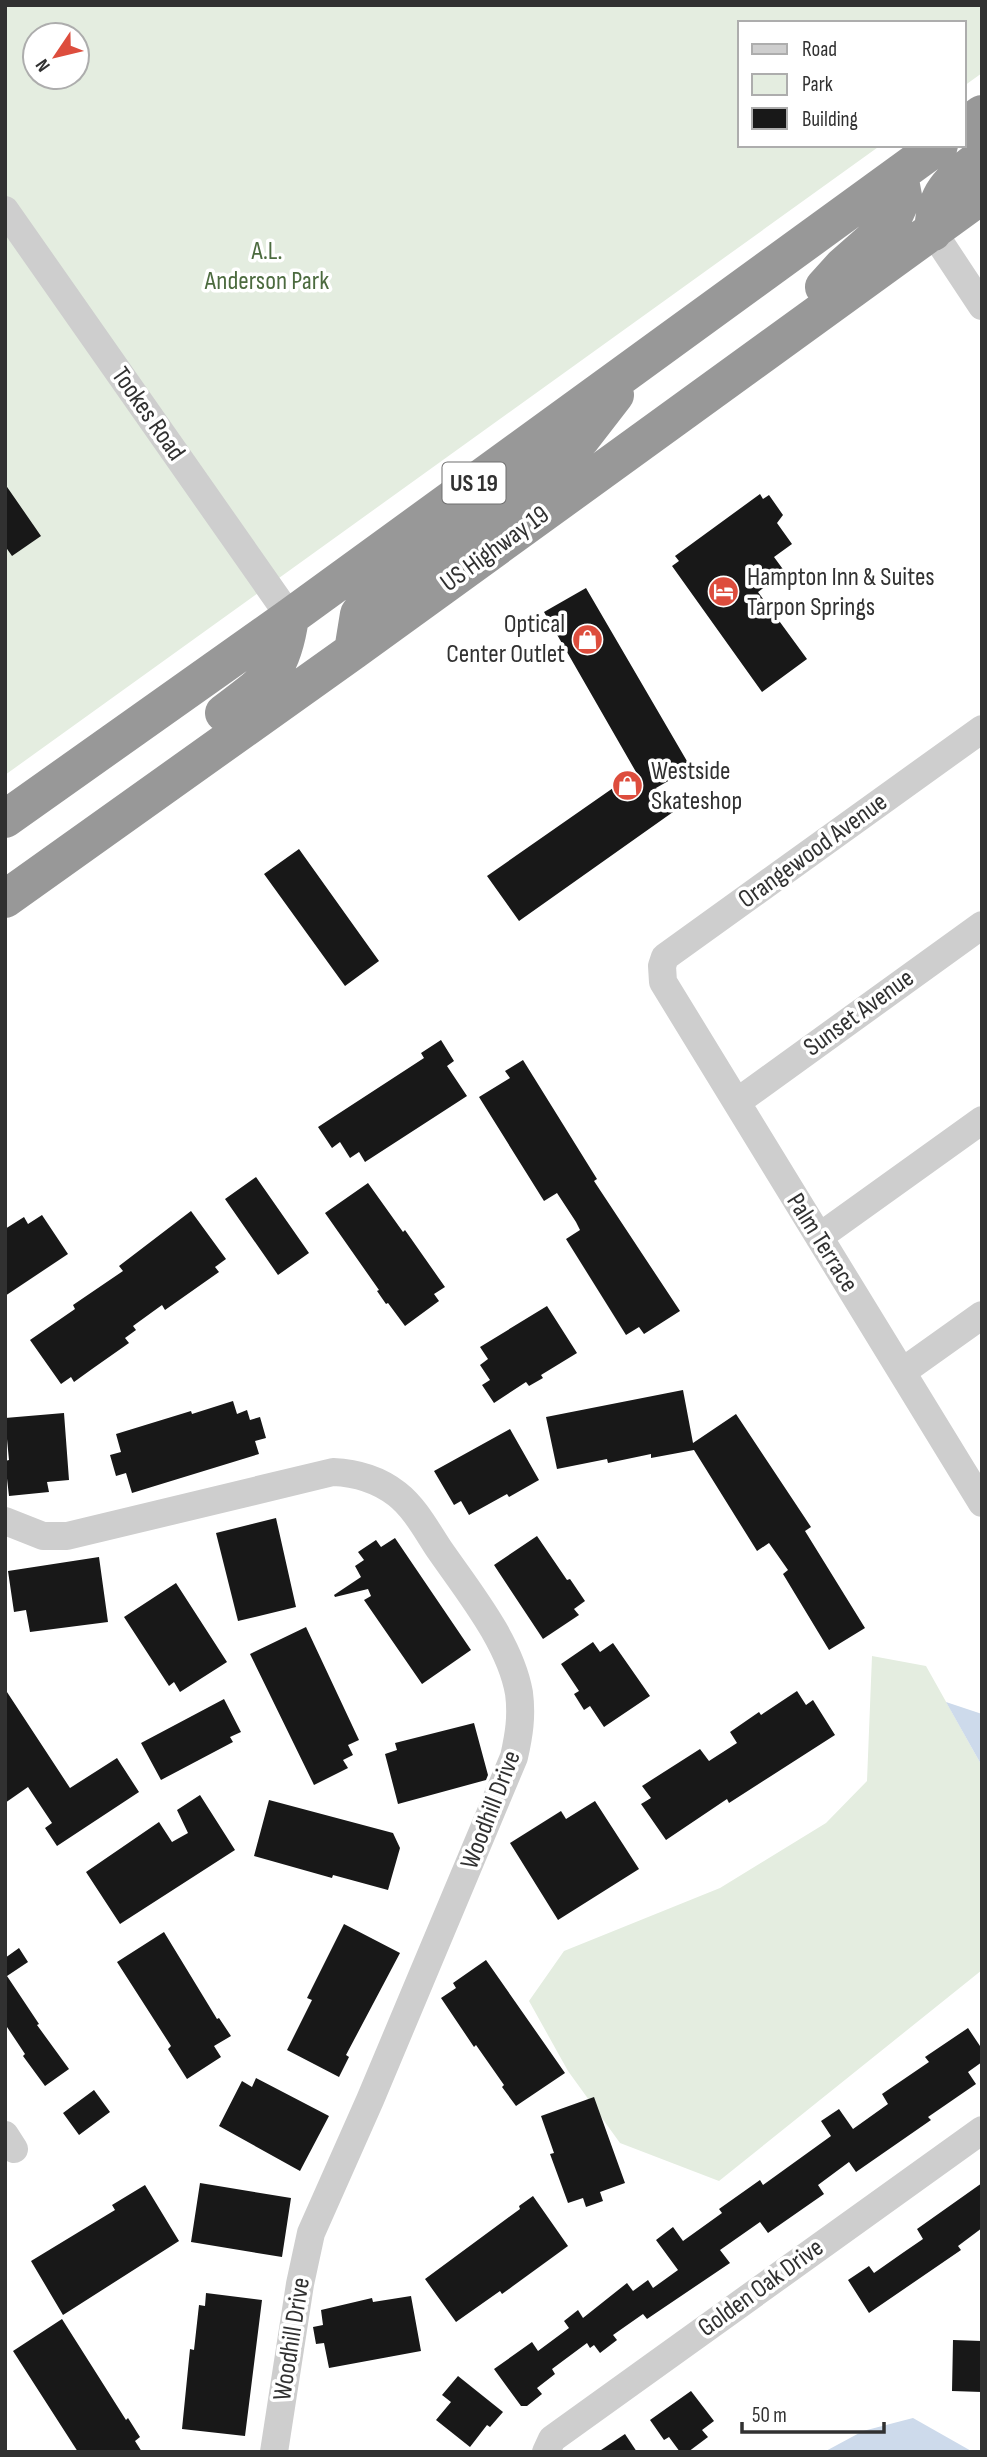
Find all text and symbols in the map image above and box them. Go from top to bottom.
north arrow [21,21,91,91]
legend [738,21,966,147]
text: Road [802,37,837,62]
text: N [31,54,56,76]
text: Park [802,72,833,97]
text: Building [802,107,858,132]
park label: A.L. Anderson Park [204,236,329,297]
street label: Tookes Road [105,361,191,467]
road number: US 19 [442,462,505,504]
street label: US Highway 19 [435,499,555,599]
place label: Hampton Inn & Suites Tarpon Springs [747,562,935,623]
hotel icon: Hampton Inn & Suites Tarpon Springs [707,575,741,609]
place label: Optical Center Outlet [446,609,565,670]
shop icon: Optical Center Outlet [571,622,605,656]
place label: Westside Skateshop [651,756,742,817]
shop icon: Westside Skateshop [611,769,645,803]
street label: Orangewood Avenue [733,787,893,915]
street label: Sunset Avenue [798,963,920,1063]
street label: Palm Terrace [779,1188,865,1298]
street label: Woodhill Drive [454,1747,528,1873]
street label: Golden Oak Drive [692,2232,830,2344]
street label: Woodhill Drive [267,2275,317,2403]
scale bar [742,2390,884,2434]
text: 50 m [752,2403,787,2428]

